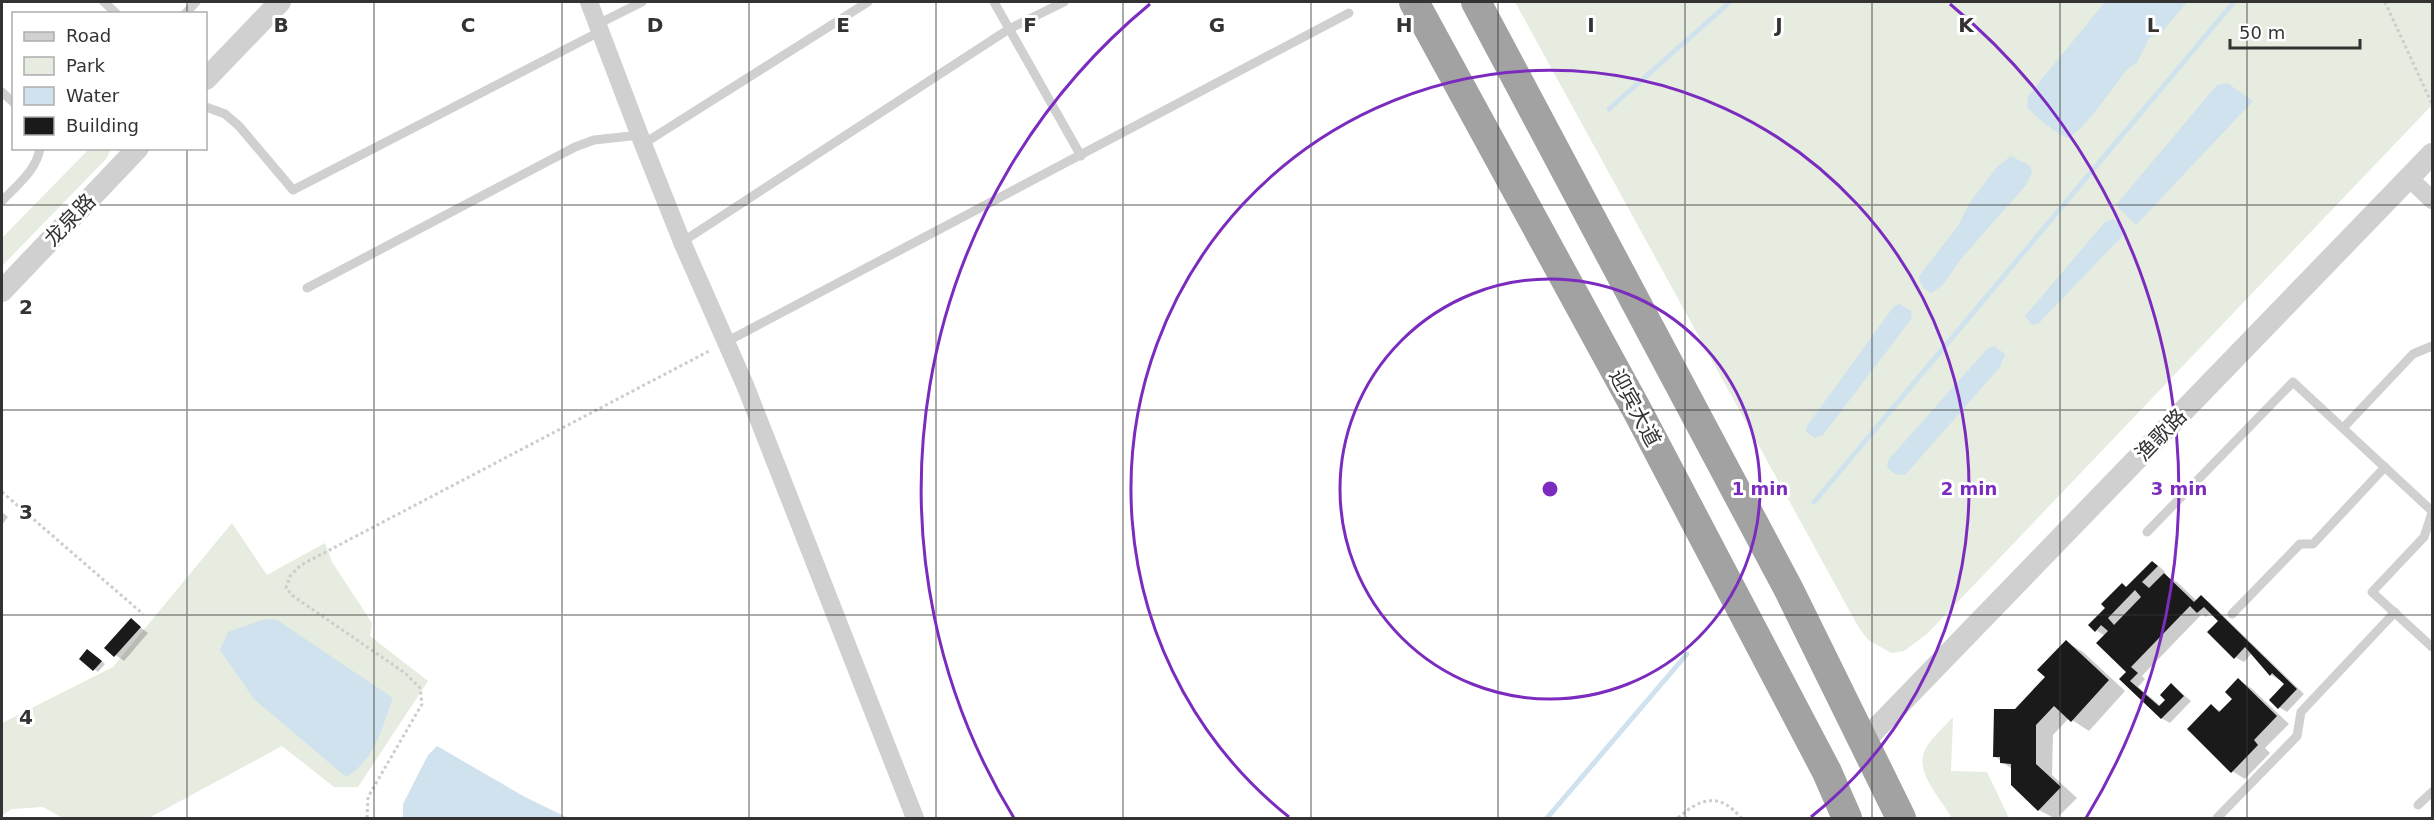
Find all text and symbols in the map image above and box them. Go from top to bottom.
legend [12,12,207,150]
scale bar [2230,12,2360,50]
text: B [273,13,289,37]
text: C [461,13,475,37]
text: D [647,13,663,37]
text: E [836,13,850,37]
text: F [1023,13,1037,37]
text: G [1209,13,1225,37]
text: H [1396,13,1412,37]
text: I [1587,13,1595,37]
text: J [1773,13,1783,37]
text: K [1958,13,1975,37]
text: L [2147,13,2160,37]
text: 50 m [2239,22,2285,43]
text: Road [66,25,111,46]
text: Park [66,55,105,76]
text: Water [66,85,120,106]
text: Building [66,115,139,136]
street label: 龙泉路 [39,189,101,251]
text: 2 [19,295,33,319]
street label: 迎宾大道 [1605,365,1665,451]
street label: 渔歌路 [2130,404,2192,466]
text: 1 min [1732,478,1788,499]
text: 2 min [1941,478,1997,499]
text: 3 min [2151,478,2207,499]
centre of rings [1540,479,1560,499]
text: 3 [19,500,33,524]
text: 4 [19,705,33,729]

